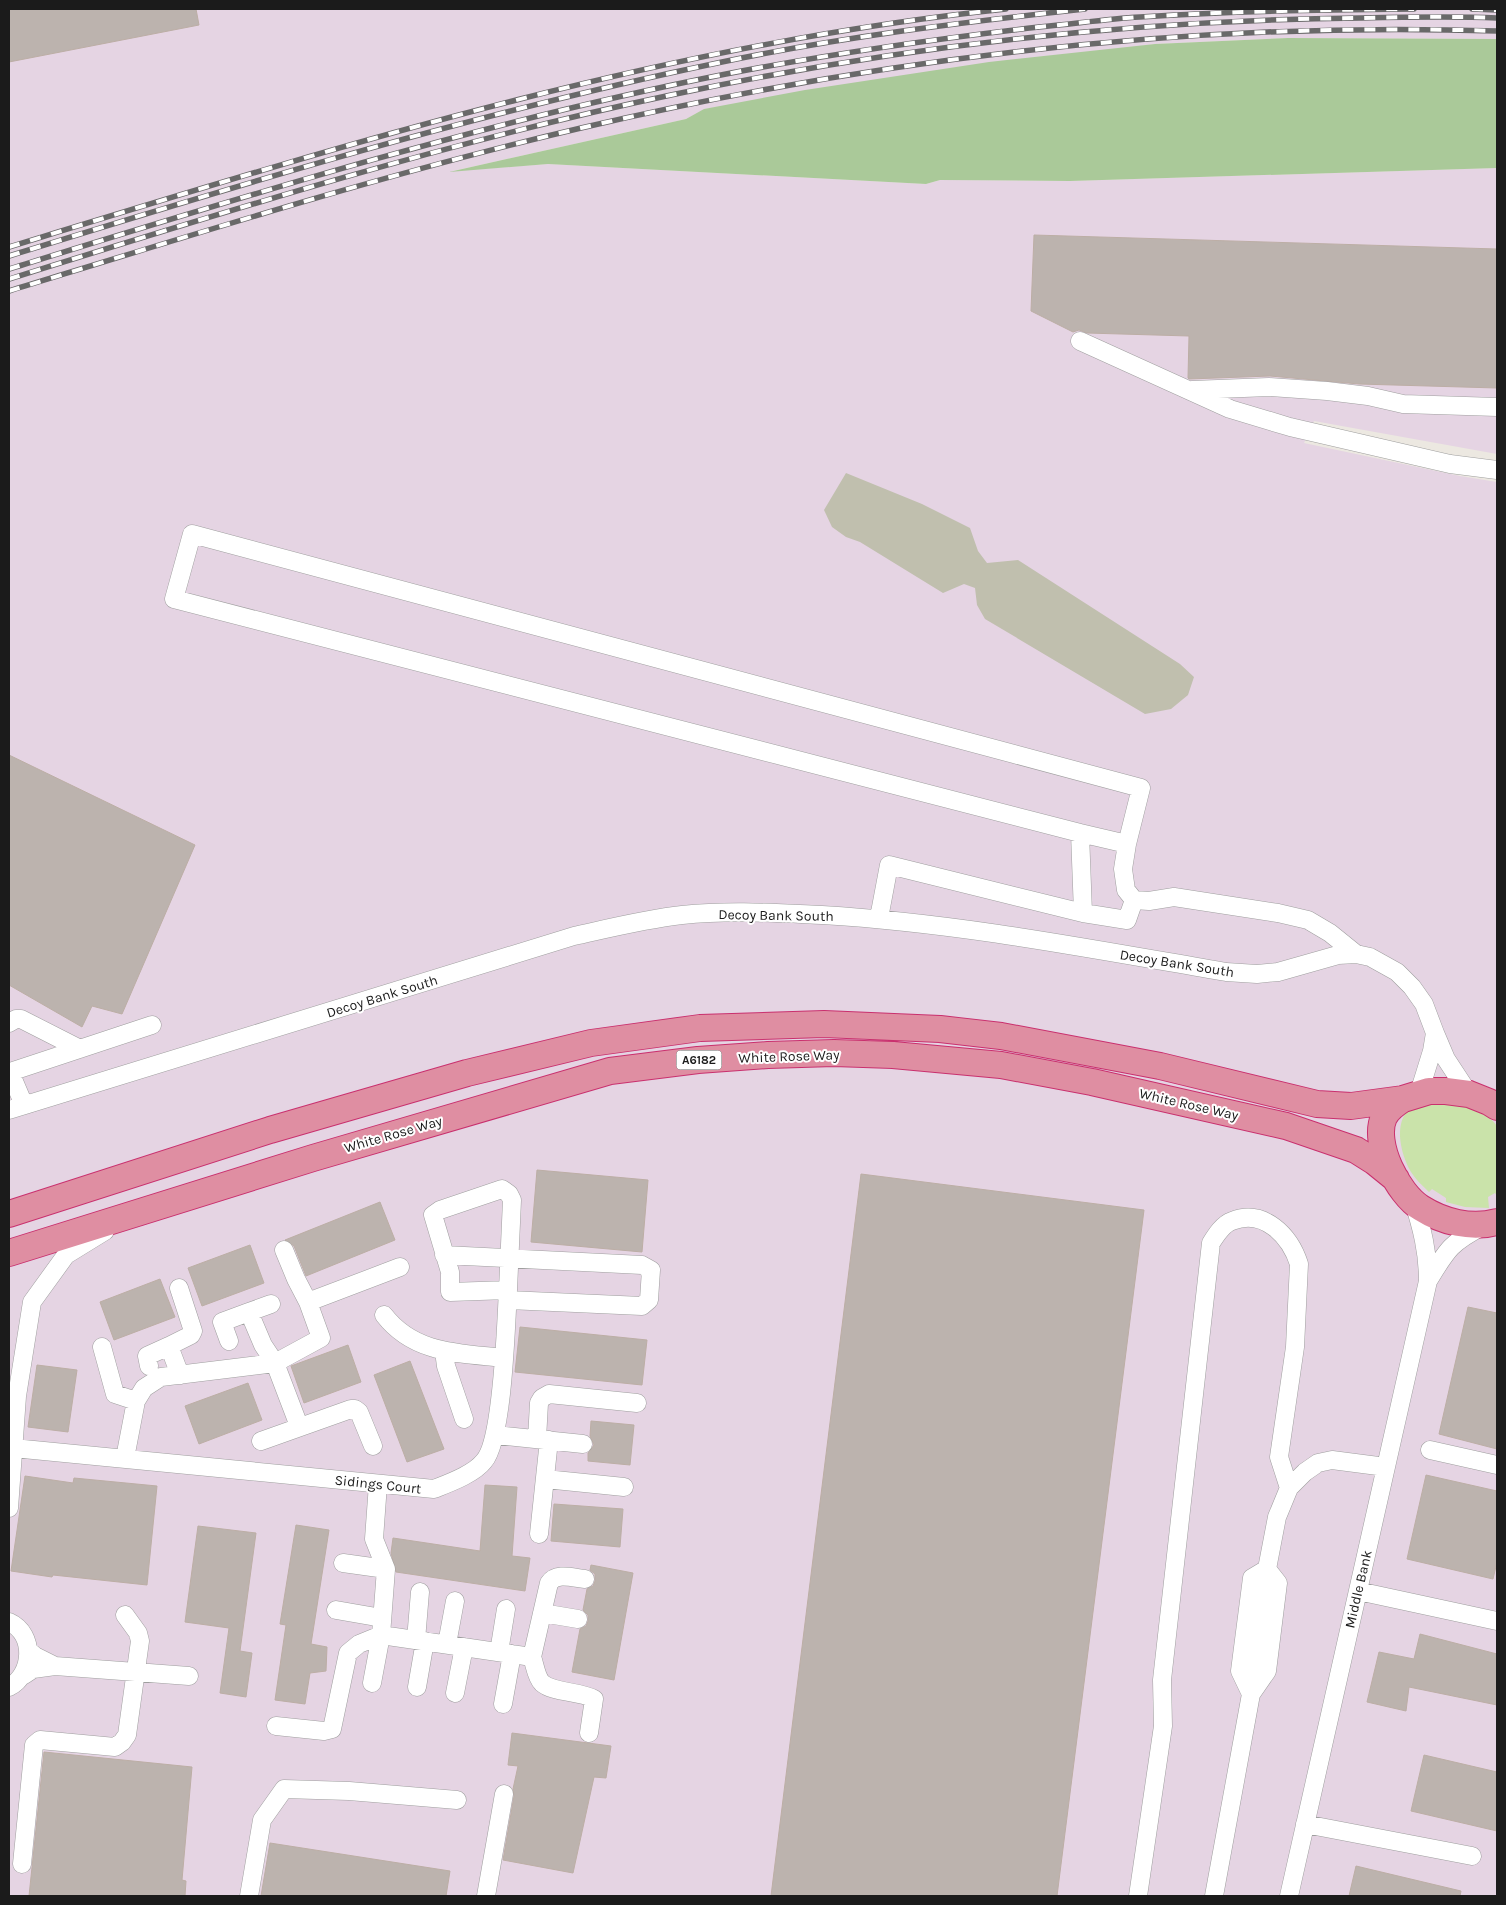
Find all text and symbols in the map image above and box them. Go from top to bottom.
street label: Decoy Bank South [718,906,834,925]
street label: Decoy Bank South [1119,946,1235,981]
street label: Decoy Bank South [324,971,440,1021]
street label: White Rose Way [738,1046,840,1067]
road number: A6182 [676,1050,722,1070]
street label: White Rose Way [1138,1085,1241,1124]
street label: White Rose Way [342,1112,445,1157]
street label: Sidings Court [334,1471,422,1498]
street label: Middle Bank [1341,1548,1376,1630]

